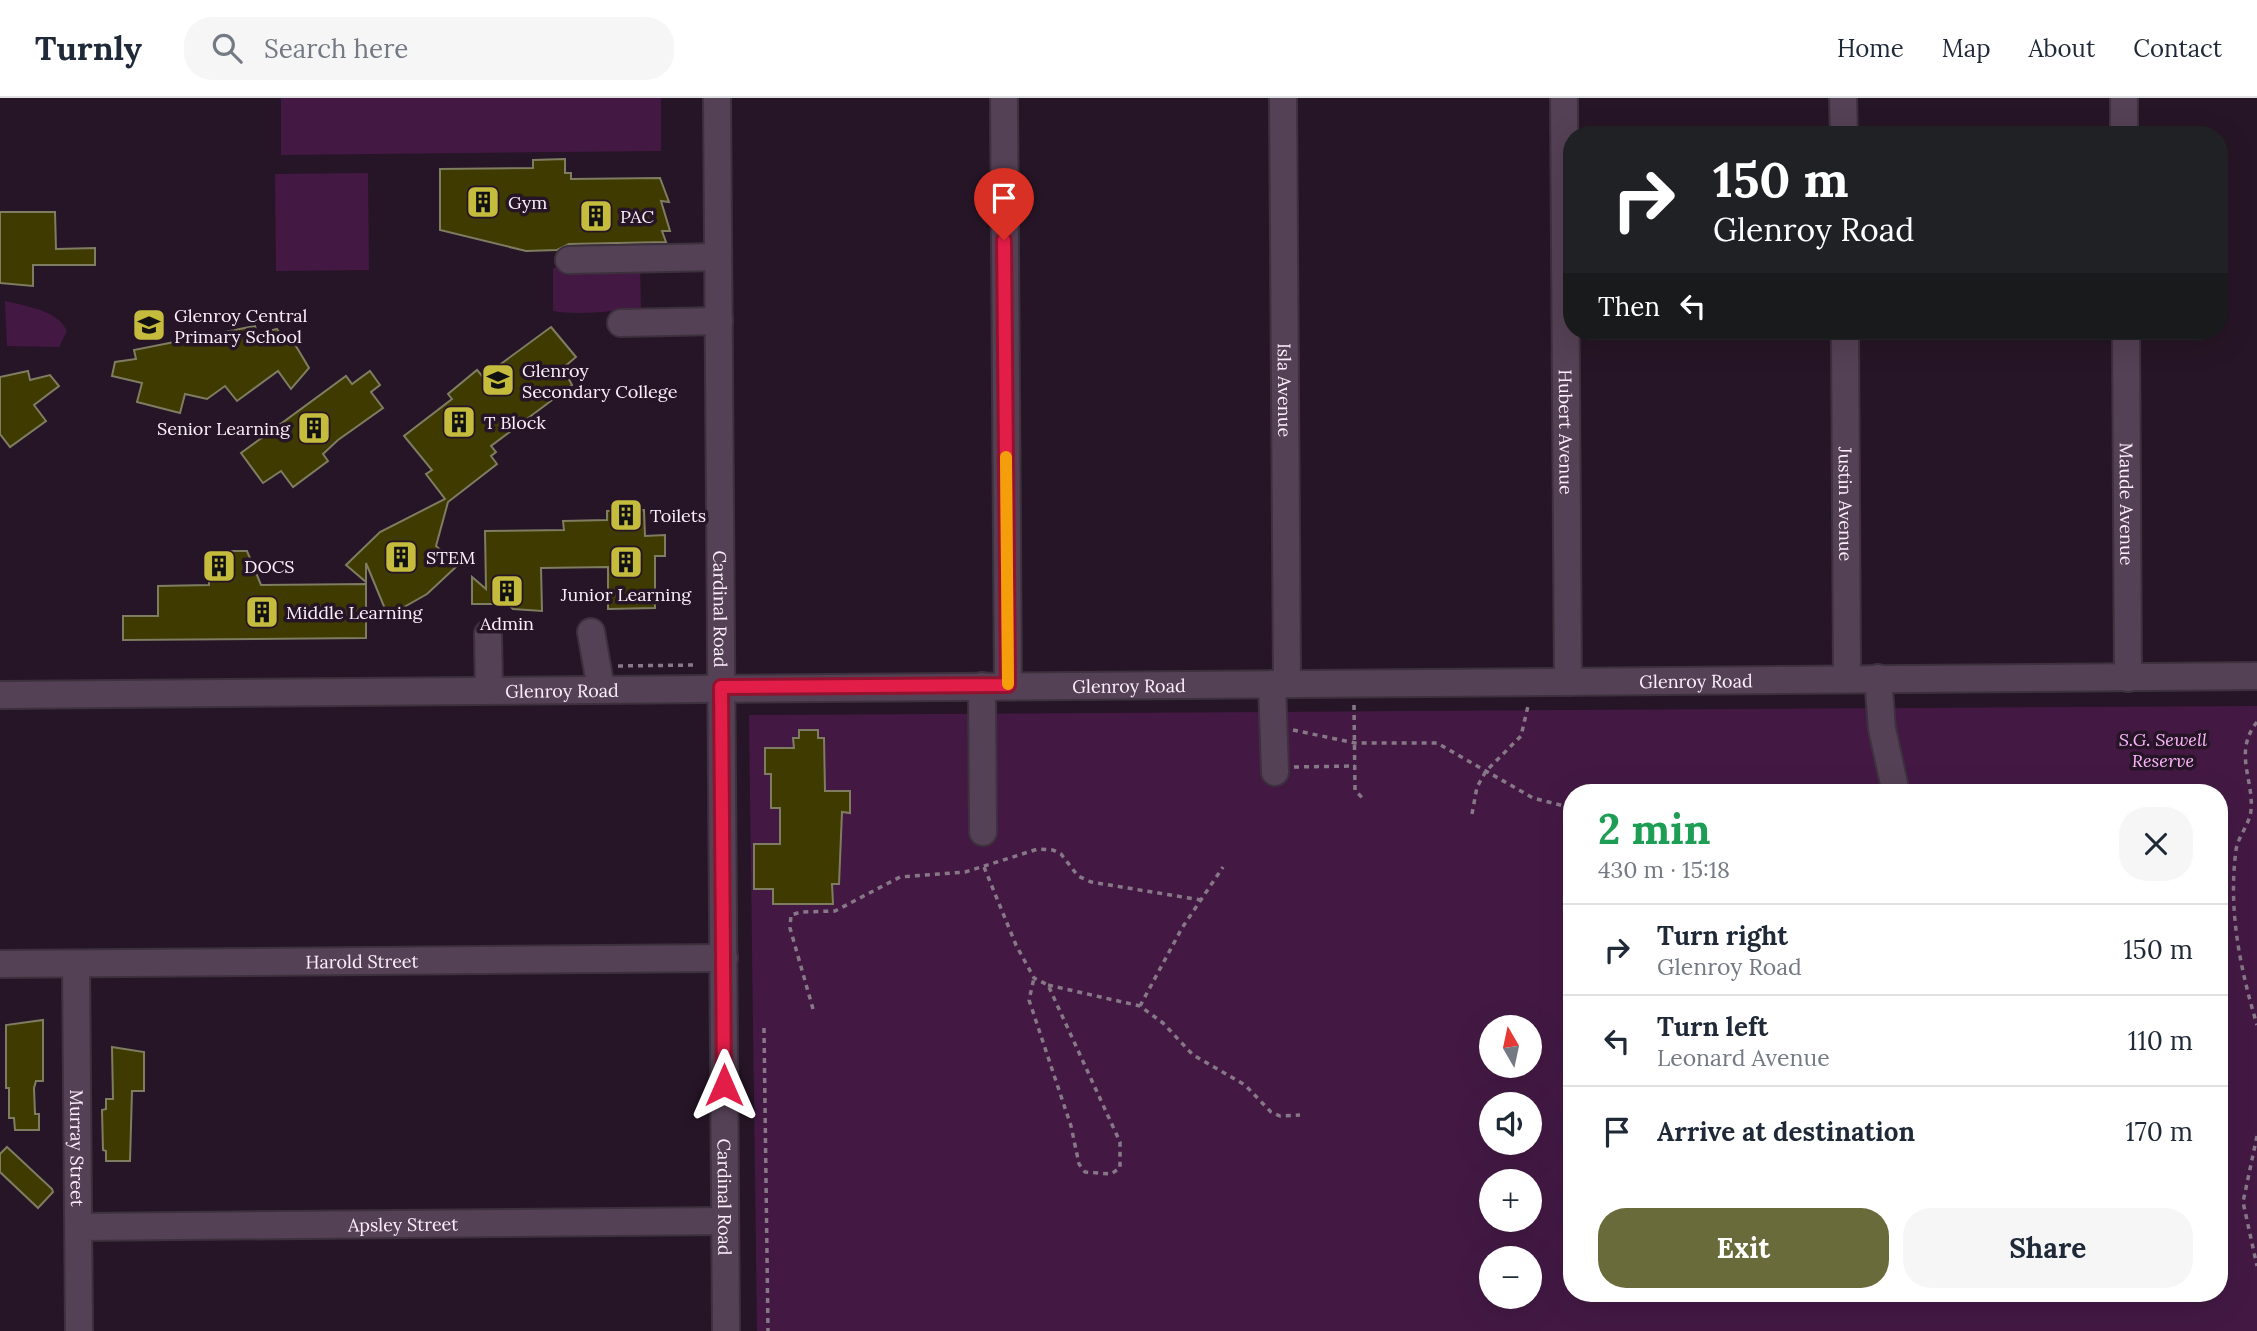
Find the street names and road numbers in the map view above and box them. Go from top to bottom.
street label: Isla Avenue [1273,343,1297,437]
street label: Hubert Avenue [1554,369,1578,495]
street label: Maude Avenue [2115,442,2139,566]
street label: Justin Avenue [1834,446,1858,562]
street label: Cardinal Road [709,550,733,668]
street label: Glenroy Road [1639,669,1753,693]
street label: Glenroy Road [1072,674,1186,697]
street label: Glenroy Road [505,678,619,702]
street label: Harold Street [305,949,419,973]
street label: Murray Street [66,1089,89,1207]
street label: Cardinal Road [713,1138,737,1256]
street label: Apsley Street [347,1212,458,1236]

